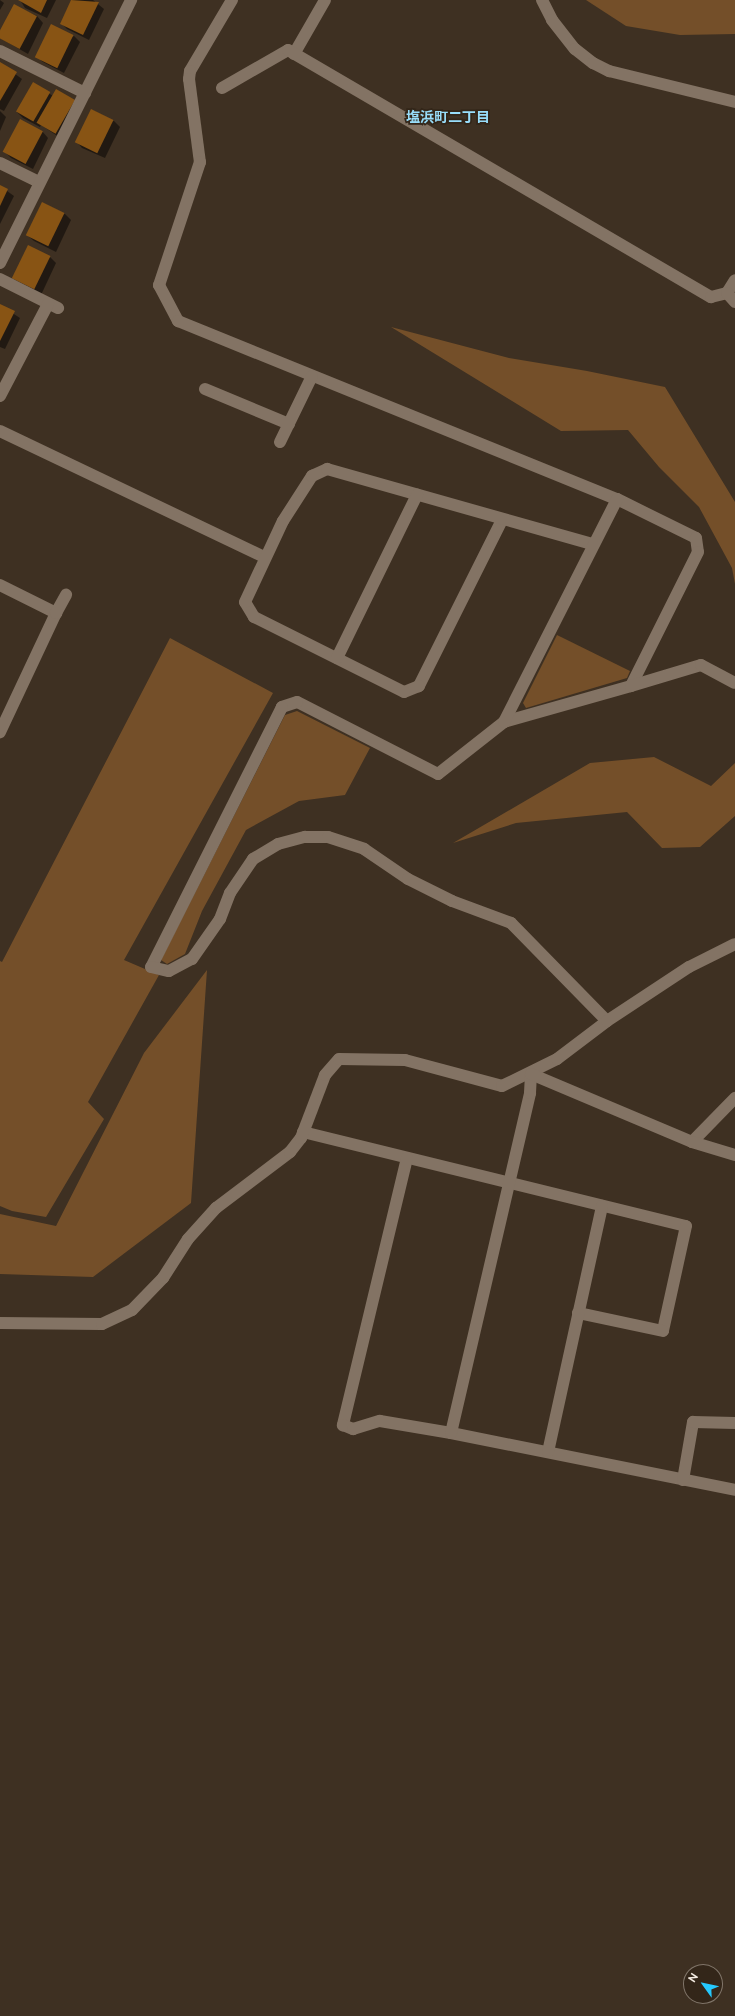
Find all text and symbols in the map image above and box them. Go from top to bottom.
district label: 塩浜町二丁目 [406,109,490,125]
north arrow [683,1964,723,2004]
text: N [686,1971,701,1985]

